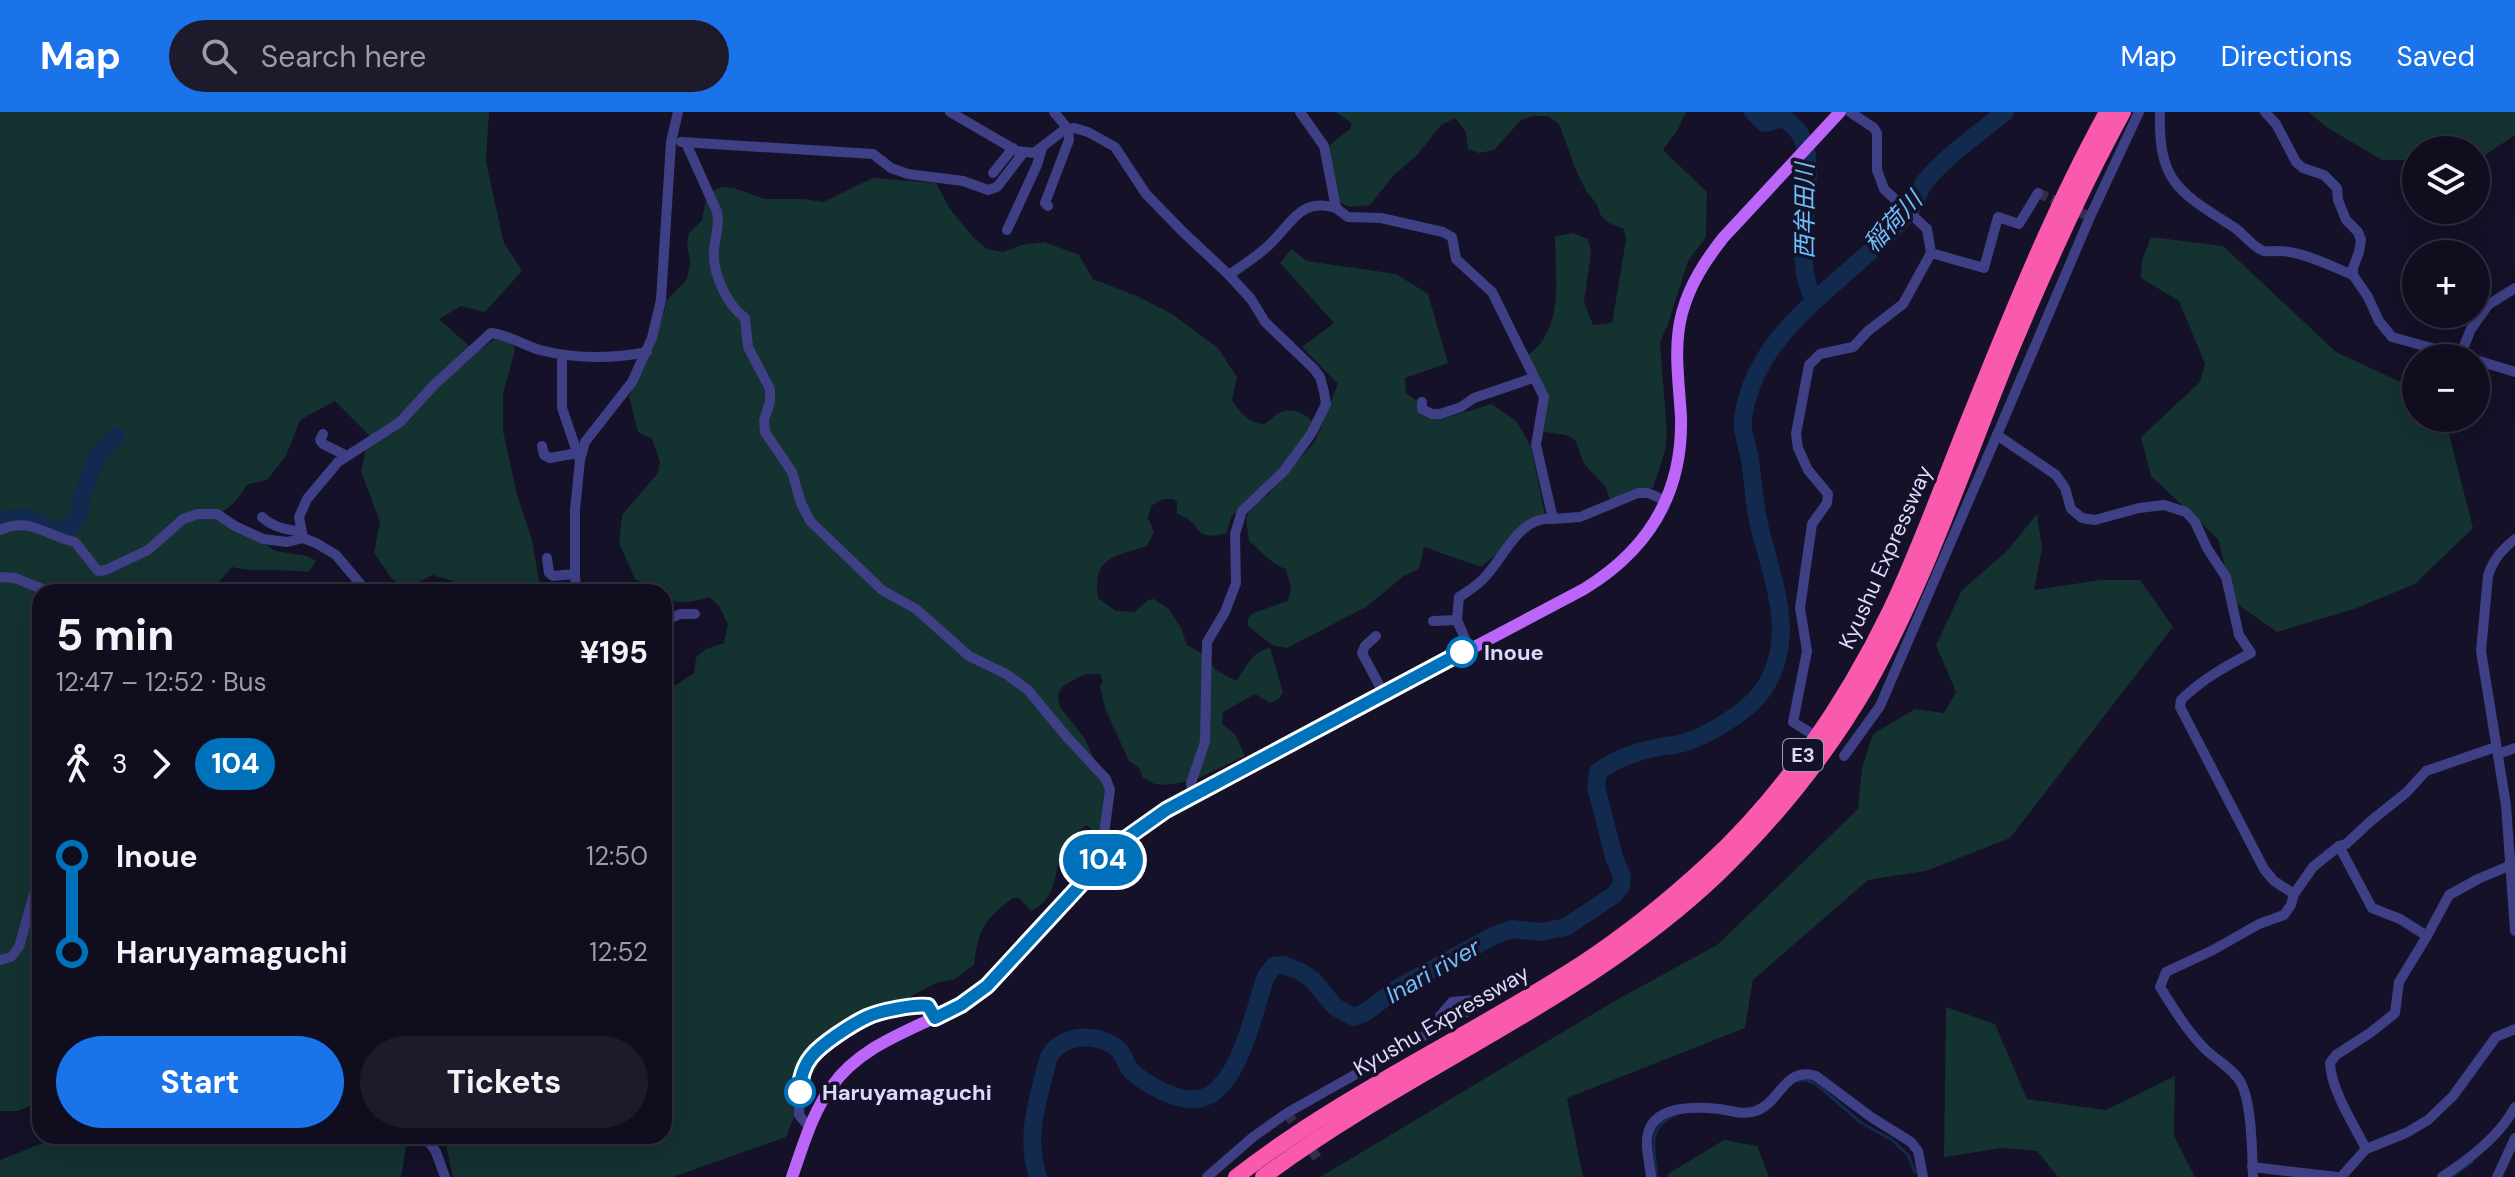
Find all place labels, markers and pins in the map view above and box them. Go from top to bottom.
marker: Inoue [1447,637,1477,667]
place label: Inoue [1484,638,1544,667]
marker: Haruyamaguchi [785,1077,815,1107]
place label: Haruyamaguchi [822,1078,992,1107]

